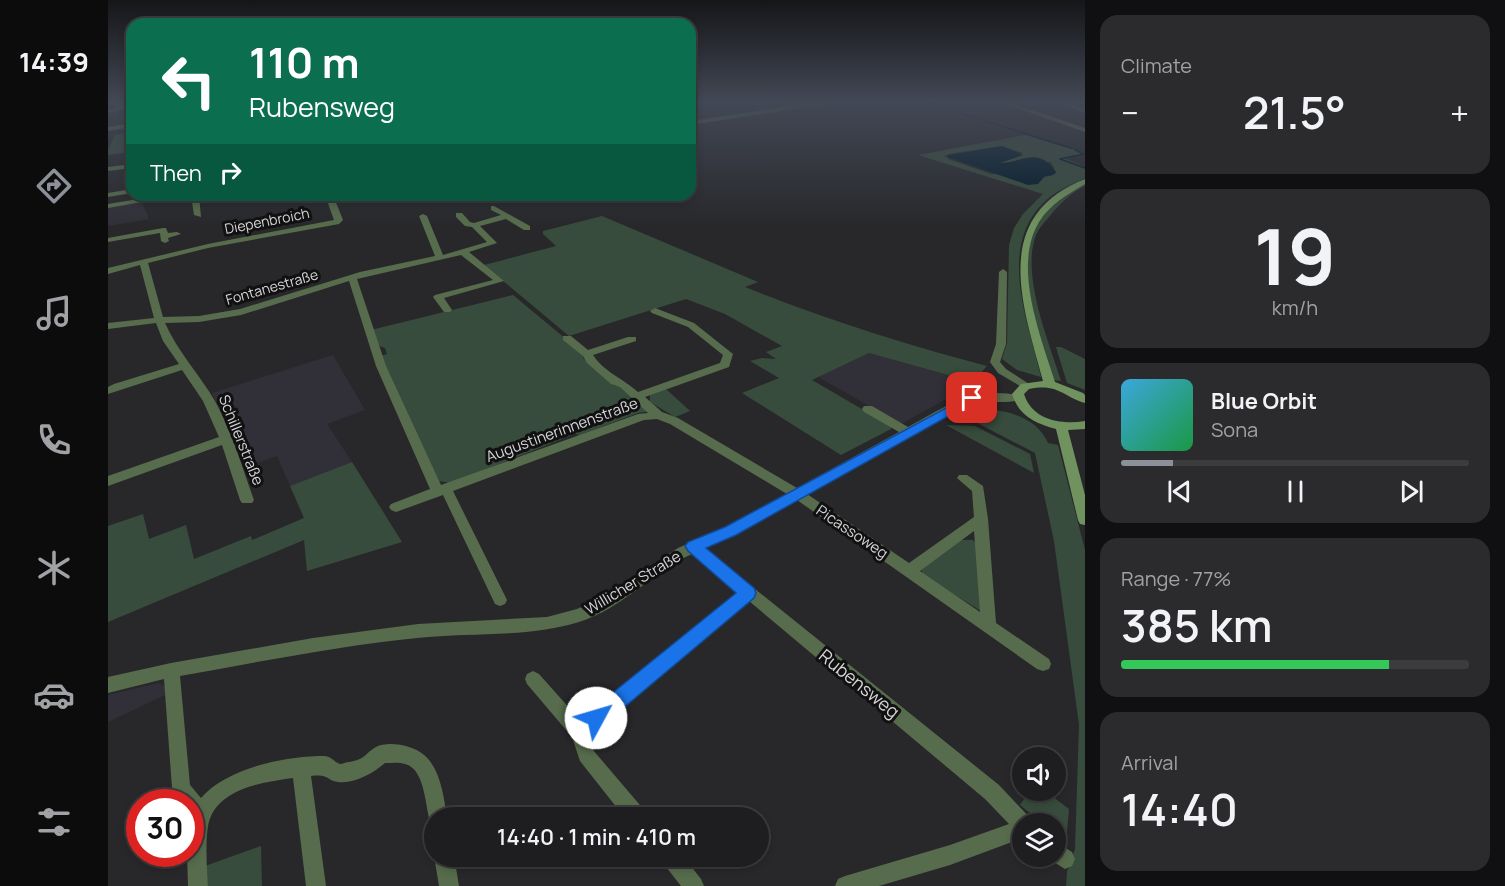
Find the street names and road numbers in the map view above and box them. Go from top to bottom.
street label: Diepenbroich [223,203,311,238]
street label: Fontanestraße [223,264,320,309]
street label: Schillerstraße [214,391,269,488]
street label: Augustinerinnenstraße [483,392,641,467]
street label: Picassoweg [812,500,892,563]
street label: Willicher Straße [581,545,685,620]
street label: Rubensweg [814,643,905,723]

